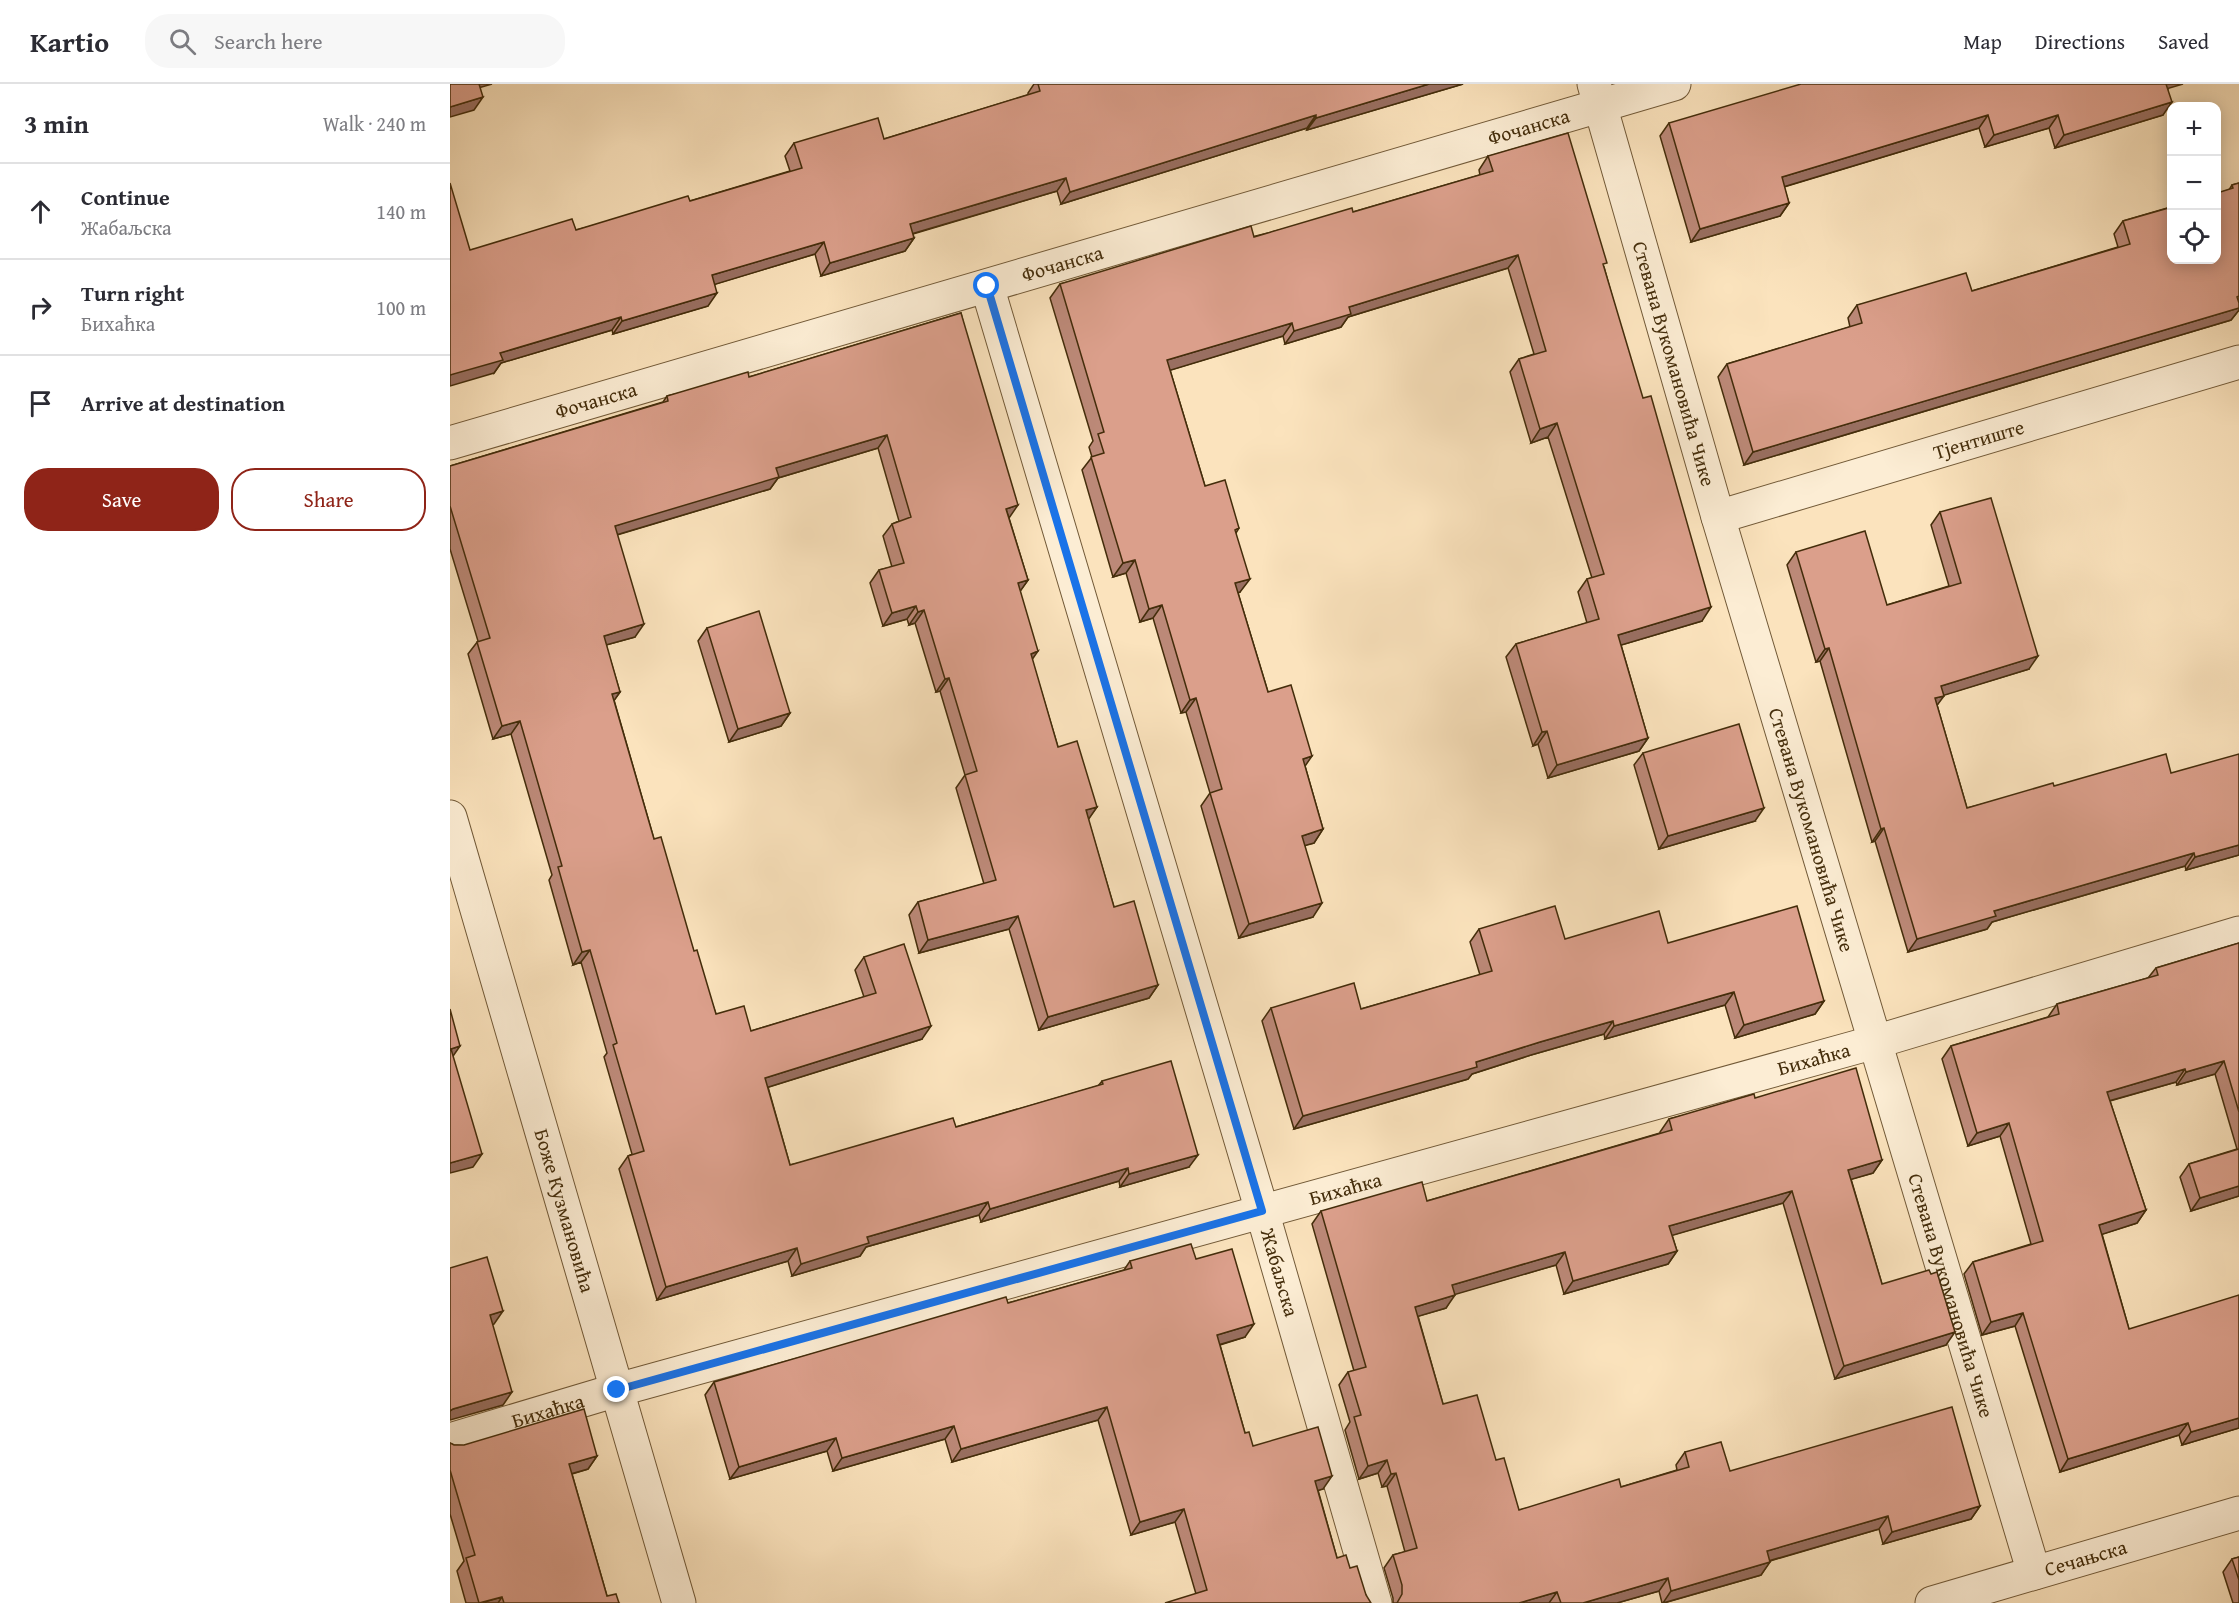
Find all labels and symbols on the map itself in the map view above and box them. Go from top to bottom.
street label: Фочанска [1484,100,1573,152]
street label: Фочанска [1018,237,1107,289]
street label: Стевана Вукомановића Чике [1626,238,1723,489]
route start [973,272,999,298]
street label: Фочанска [551,374,641,425]
street label: Тјентиште [1930,412,2027,466]
street label: Стевана Вукомановића Чике [1762,704,1862,955]
street label: Бихаћка [1774,1034,1854,1082]
street label: Боже Кузмановића [528,1125,603,1296]
street label: Бихаћка [1306,1164,1385,1212]
street label: Стевана Вукомановића Чике [1901,1170,2002,1421]
street label: Жабаљска [1253,1224,1307,1320]
route end [603,1376,629,1402]
street label: Бихаћка [508,1386,588,1435]
street label: Сечањска [2041,1532,2130,1583]

